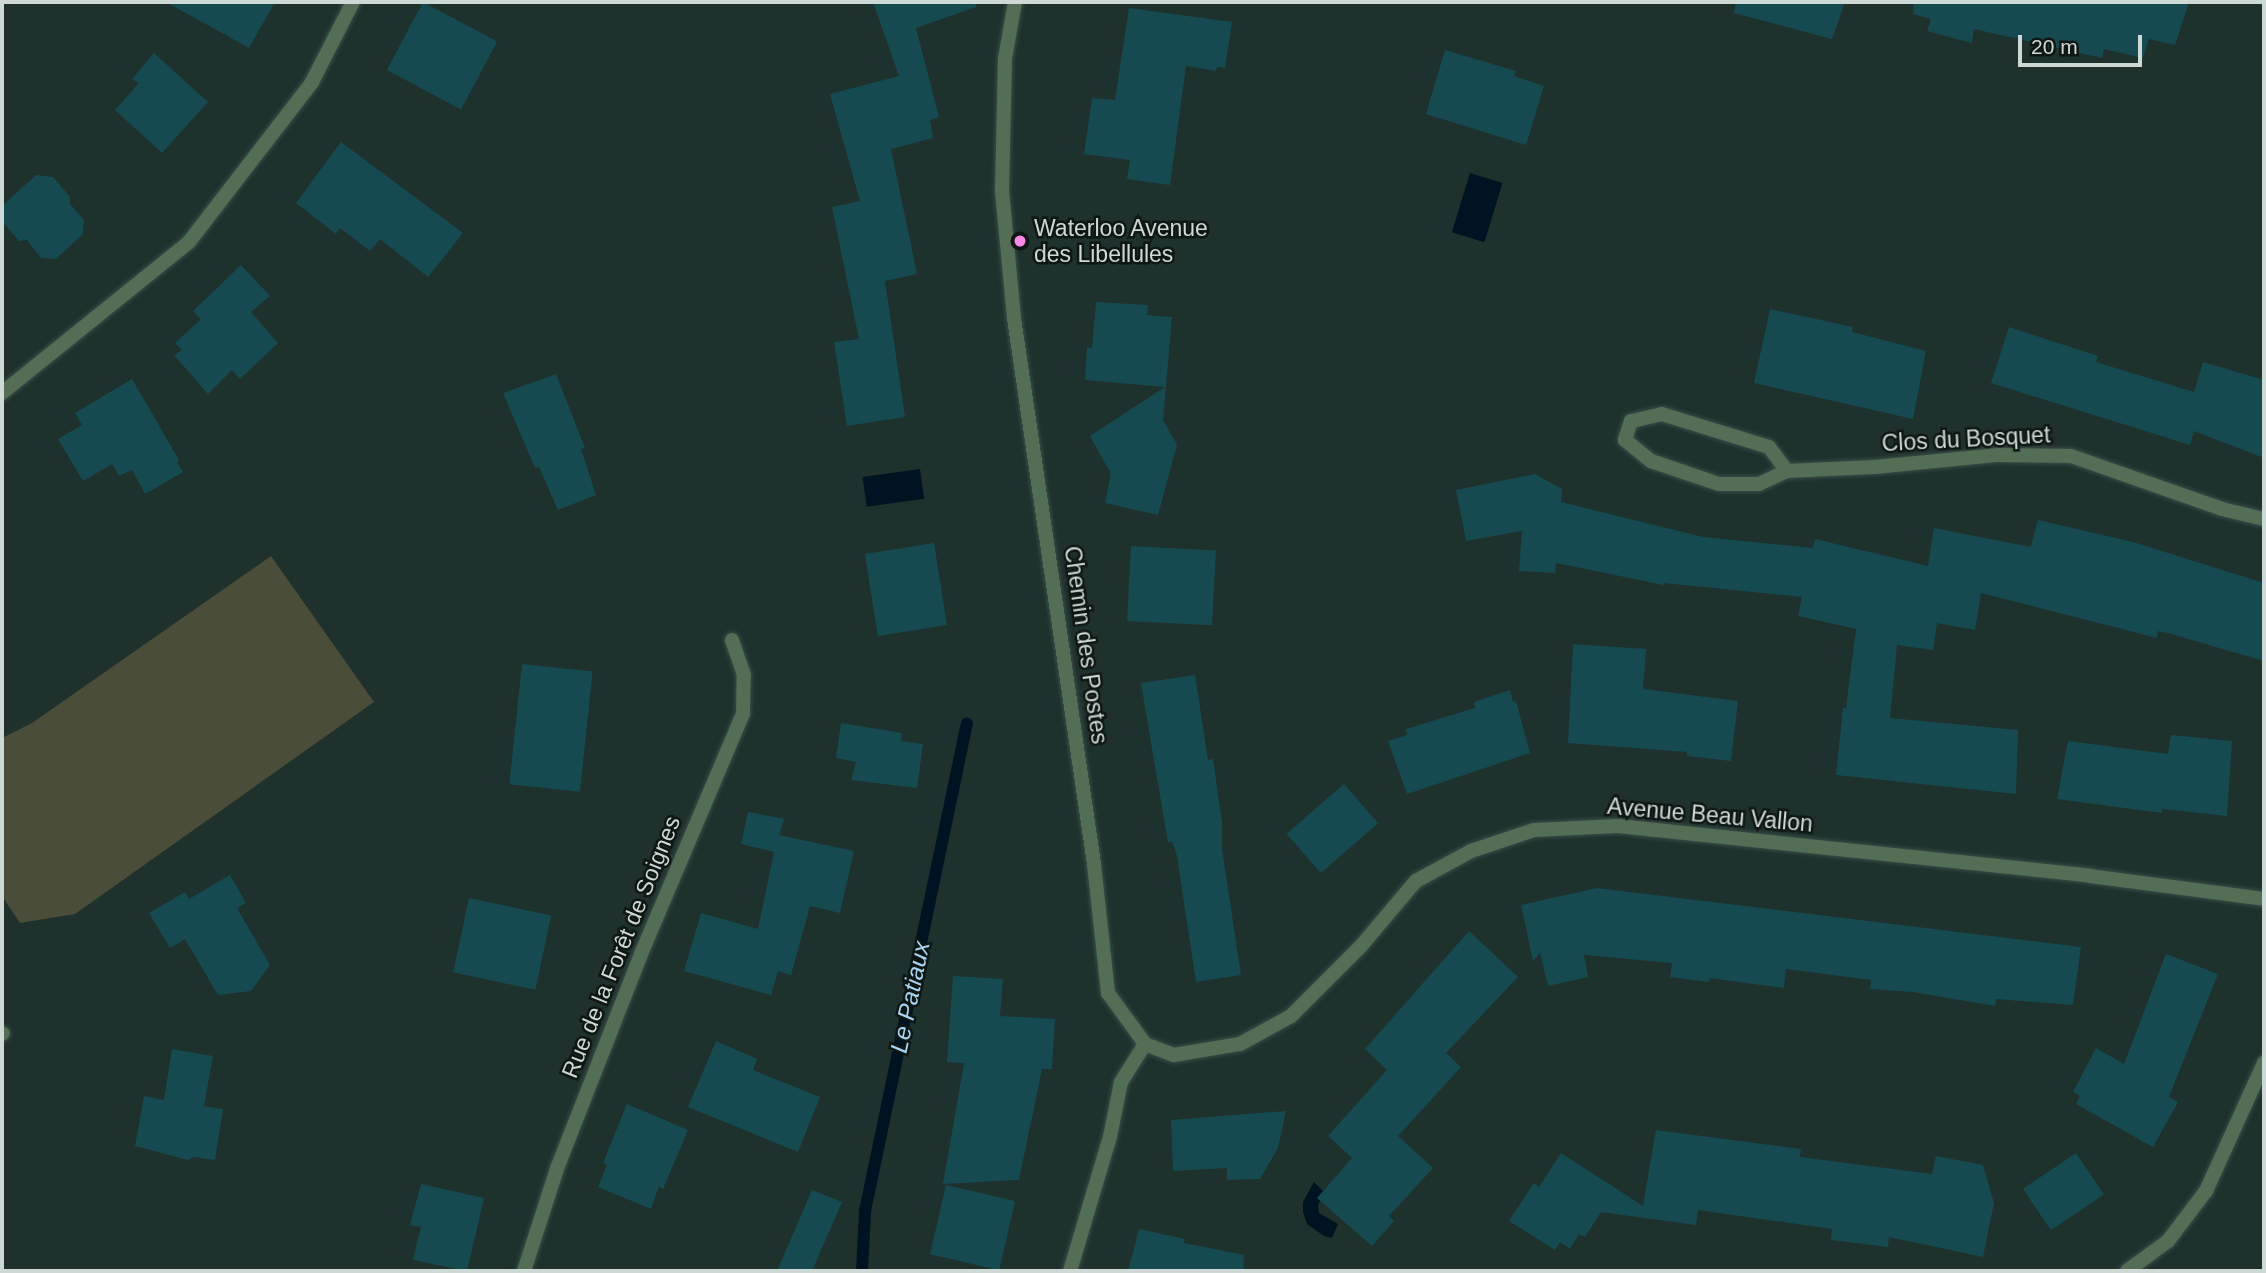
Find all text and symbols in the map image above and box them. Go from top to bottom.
scale bar [2021,21,2145,65]
text: 20 m [2031,35,2078,58]
place label: Waterloo Avenue des Libellules [1034,214,1209,268]
marker: Waterloo Avenue des Libellules [1012,233,1028,249]
street label: Clos du Bosquet [1881,421,2051,457]
street label: Chemin des Postes [1058,544,1114,746]
street label: Avenue Beau Vallon [1606,792,1814,838]
street label: Rue de la Forêt de Soignes [556,812,686,1082]
water label: Le Patiaux [884,939,936,1055]

